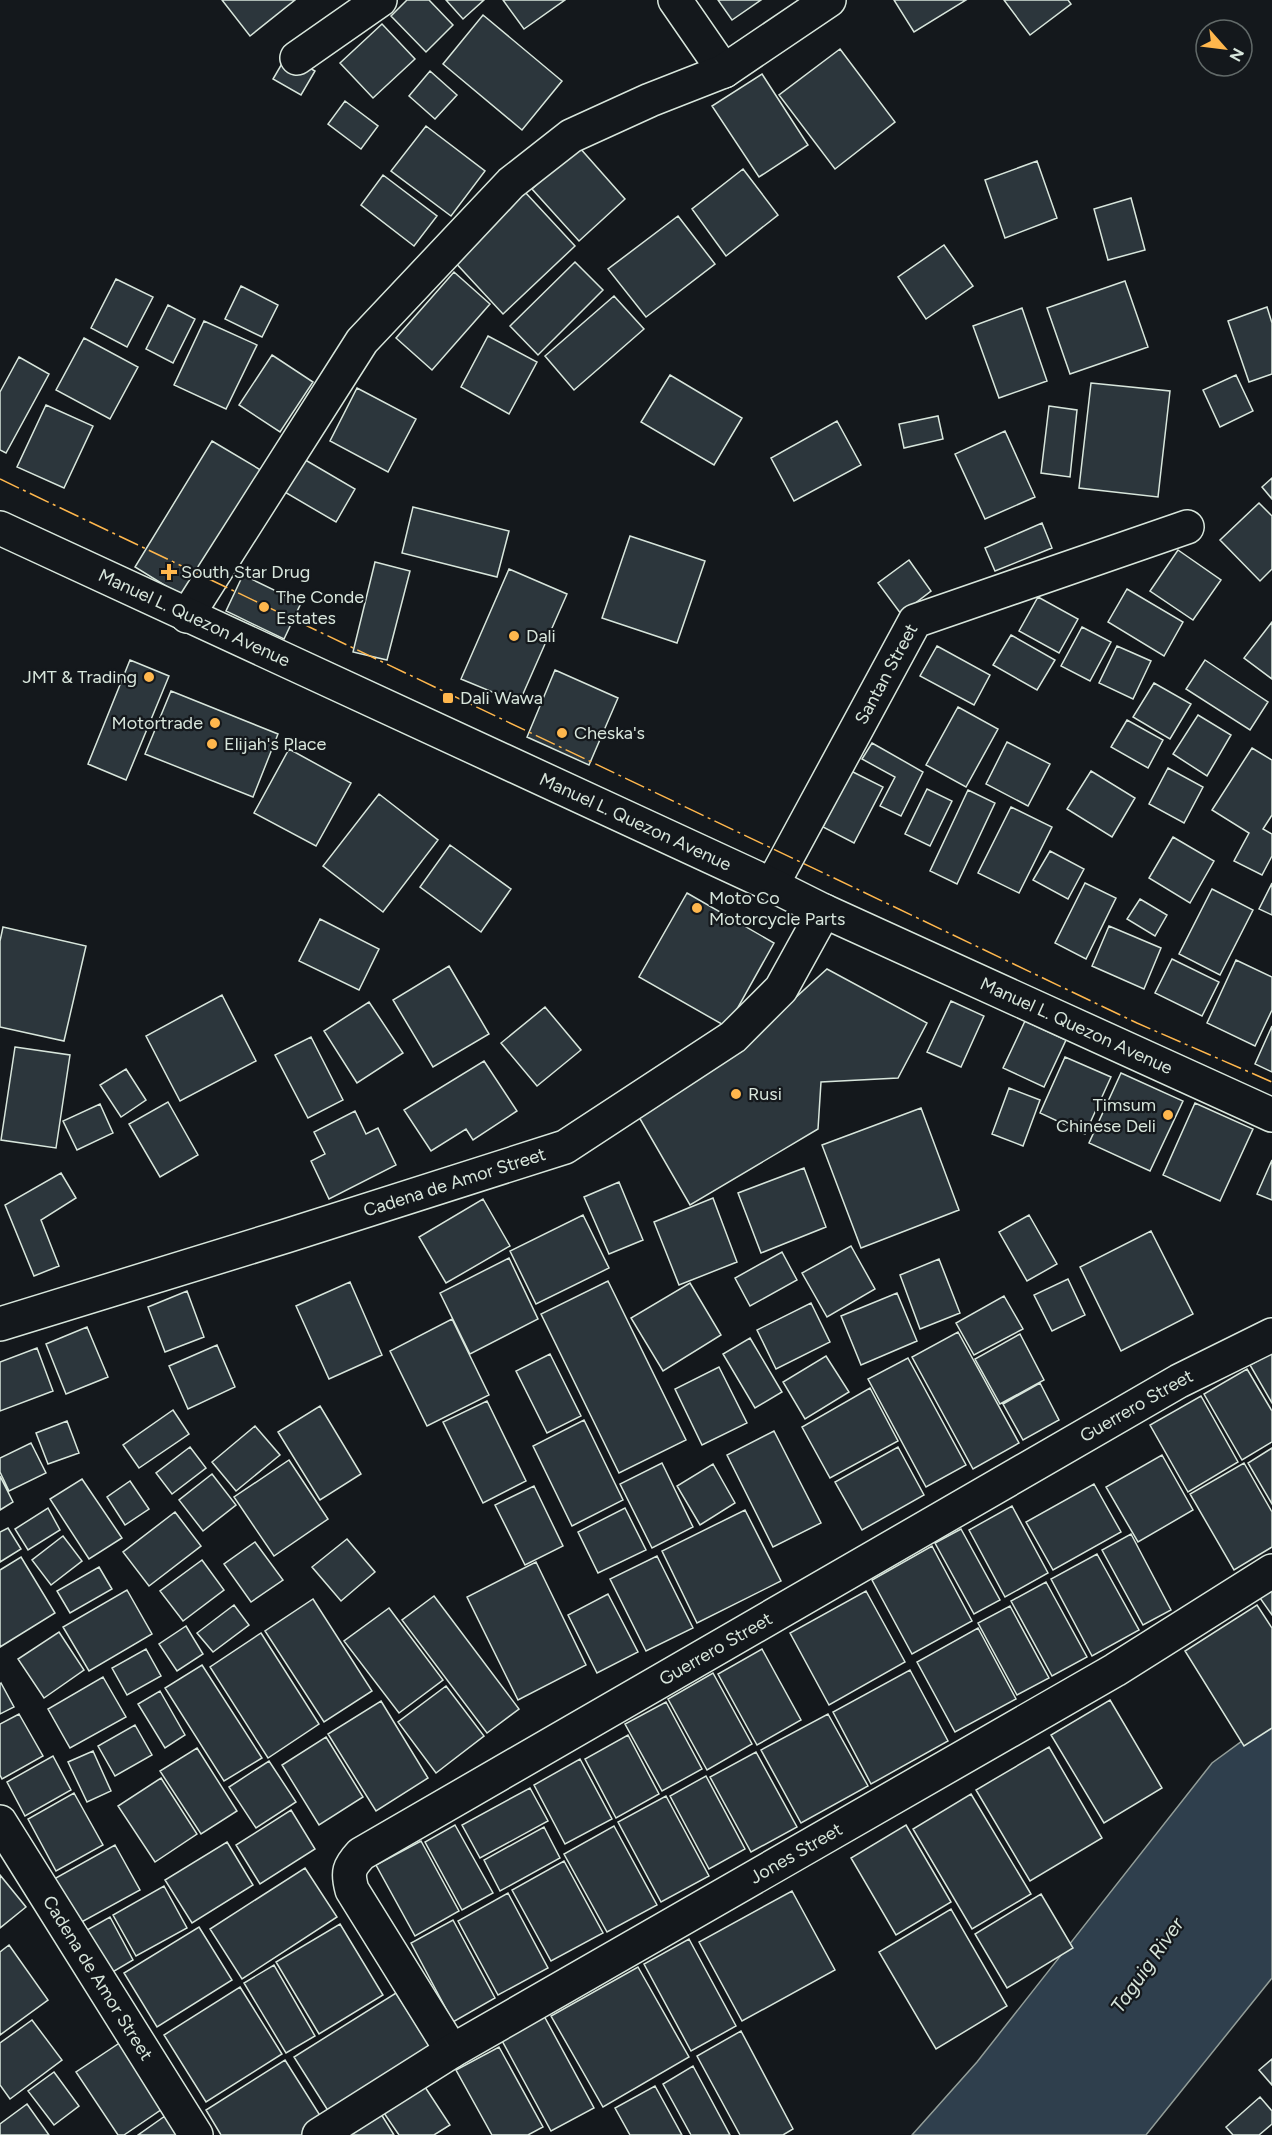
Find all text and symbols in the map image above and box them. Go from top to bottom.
north arrow [1194,18,1254,78]
text: N [1226,45,1248,65]
place label: South Star Drug [181,561,310,583]
street label: Manuel L. Quezon Avenue [95,564,294,672]
marker: South Star Drug [162,565,176,579]
place label: The Conde Estates [276,586,364,629]
marker: The Conde Estates [257,600,271,614]
street label: Santan Street [850,620,923,728]
place label: Dali [526,625,556,647]
marker: Dali [507,629,521,643]
place label: JMT & Trading [22,666,137,688]
marker: JMT & Trading [142,670,156,684]
place label: Dali Wawa [460,687,543,709]
marker: Dali Wawa [441,691,455,705]
place label: Motortrade [112,712,203,734]
marker: Motortrade [208,716,222,730]
place label: Cheska's [574,722,645,744]
marker: Cheska's [555,726,569,740]
place label: Elijah's Place [224,733,327,755]
marker: Elijah's Place [205,737,219,751]
street label: Manuel L. Quezon Avenue [536,768,735,876]
place label: Moto Co Motorcycle Parts [709,887,845,930]
marker: Moto Co Motorcycle Parts [690,901,704,915]
street label: Manuel L. Quezon Avenue [977,973,1176,1079]
place label: Rusi [748,1083,782,1105]
marker: Rusi [729,1087,743,1101]
place label: Timsum Chinese Deli [1056,1094,1156,1137]
marker: Timsum Chinese Deli [1161,1108,1175,1122]
street label: Cadena de Amor Street [361,1143,548,1222]
street label: Guerrero Street [1076,1365,1197,1447]
street label: Guerrero Street [655,1608,776,1690]
street label: Jones Street [746,1818,846,1889]
street label: Cadena de Amor Street [38,1892,158,2064]
water label: Taguig River [1105,1912,1189,2017]

